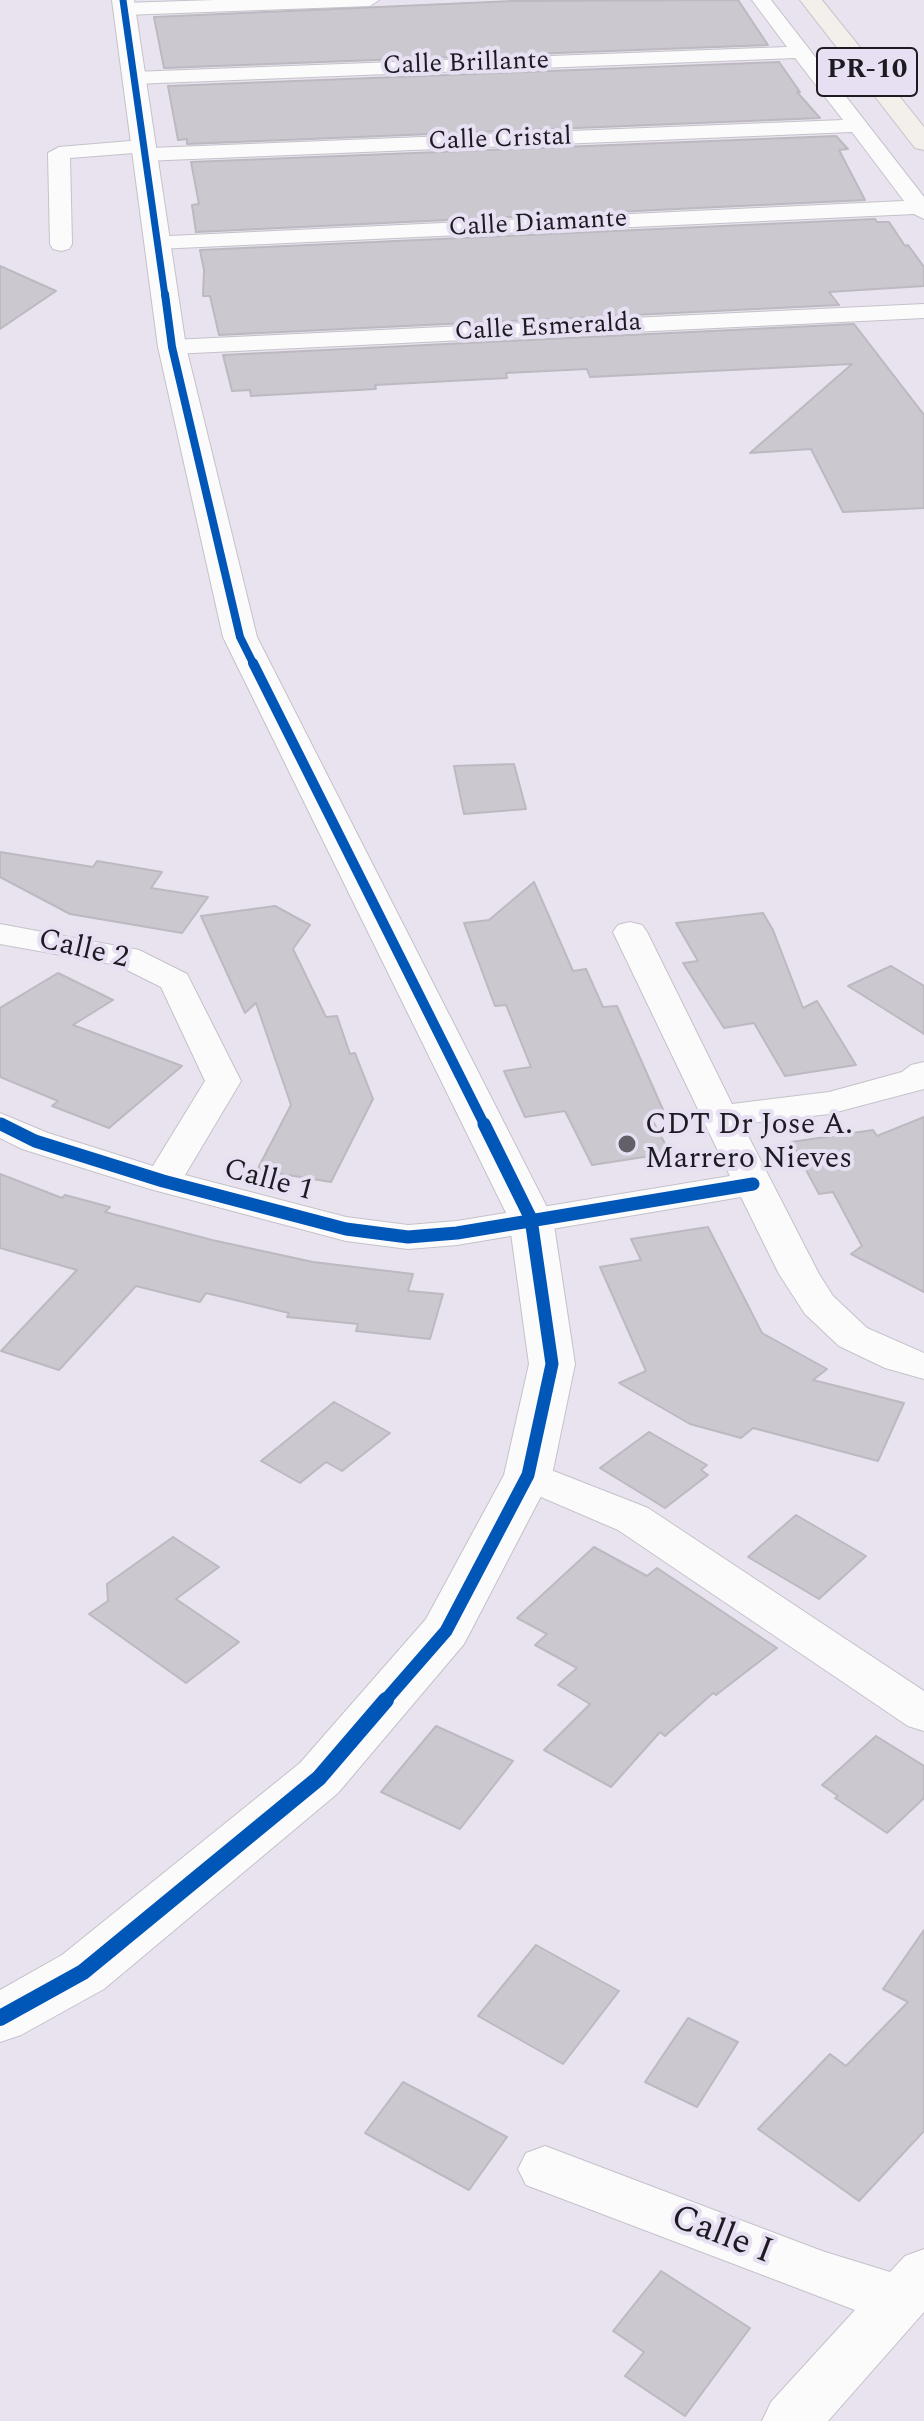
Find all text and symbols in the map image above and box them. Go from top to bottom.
street label: Calle Brillante [382,47,550,83]
road number: PR-10 [817,48,917,96]
street label: Calle Cristal [428,123,572,159]
street label: Calle Diamante [448,205,628,245]
street label: Calle Esmeralda [454,309,642,349]
street label: Calle 2 [35,923,131,979]
place label: CDT Dr Jose A. Marrero Nieves [645,1109,853,1180]
marker: CDT Dr Jose A. Marrero Nieves [616,1133,638,1155]
street label: Calle 1 [219,1153,317,1211]
street label: Calle I [664,2198,778,2276]

